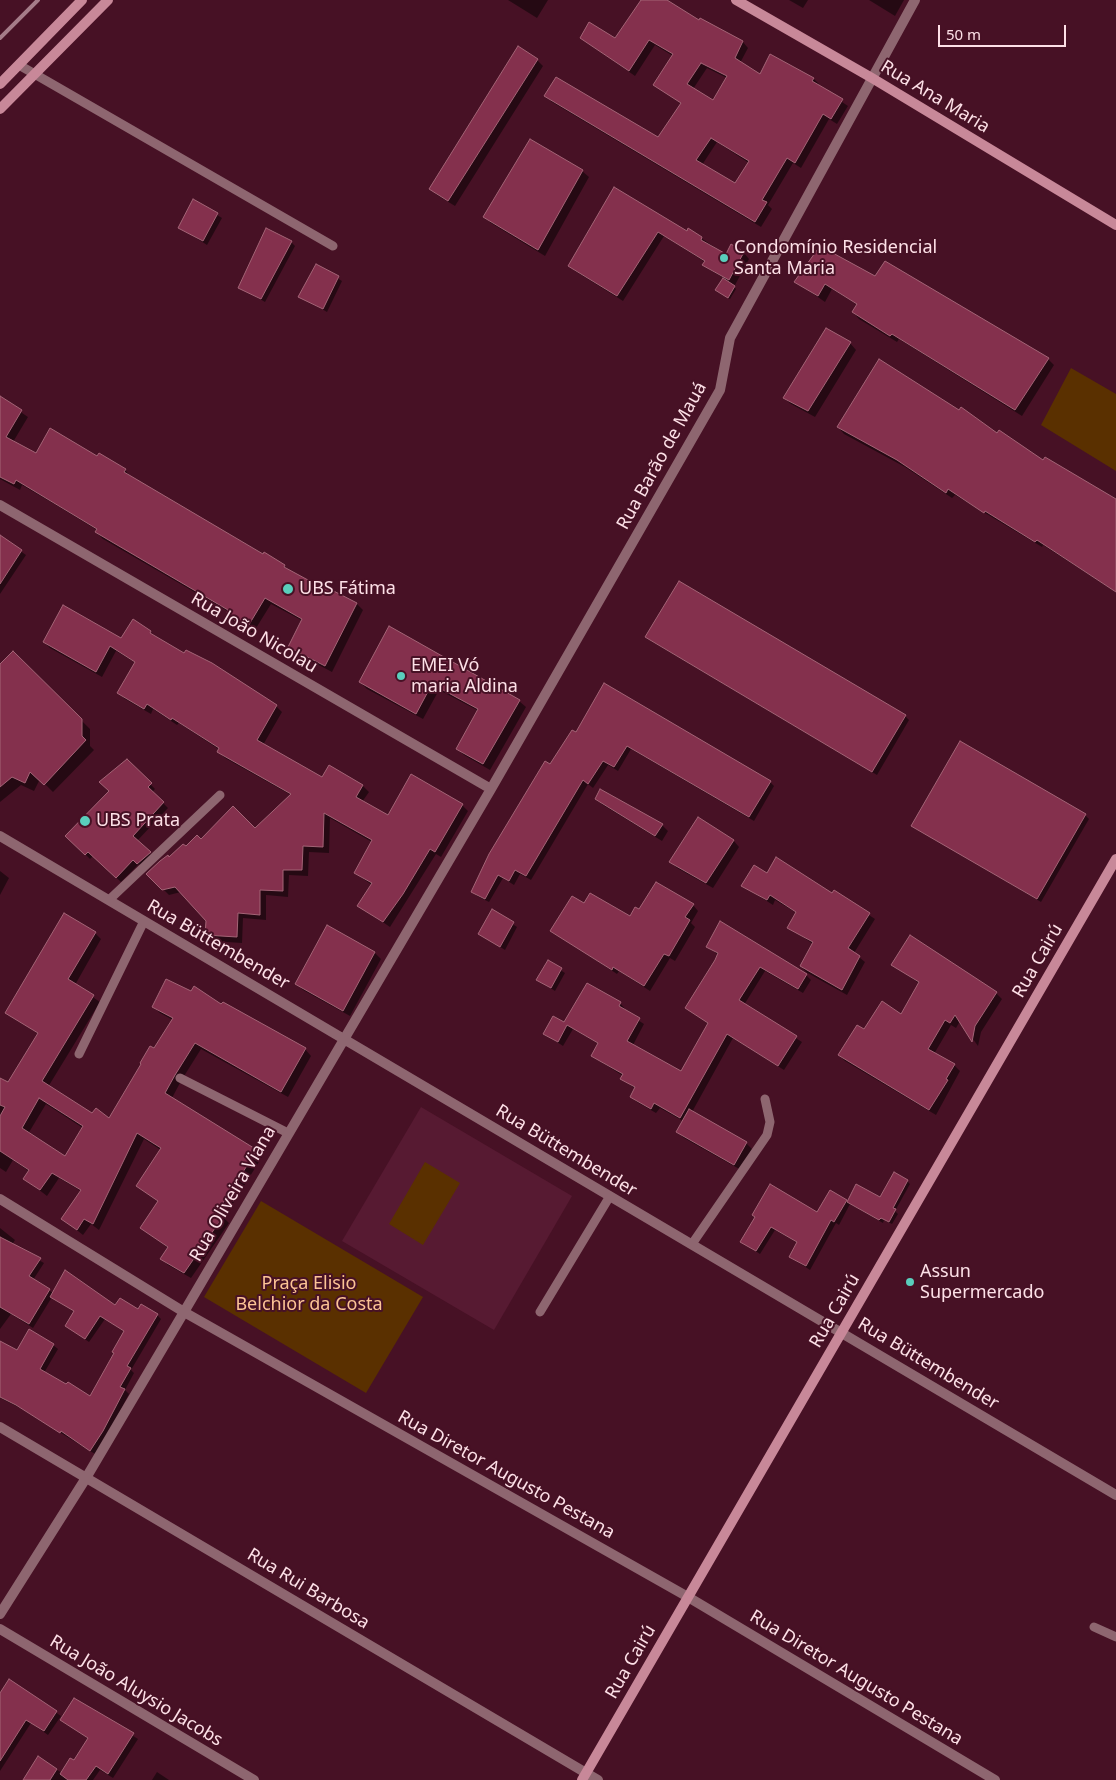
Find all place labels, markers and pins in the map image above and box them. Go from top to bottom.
place label: Condomínio Residencial Santa Maria [734,237,937,280]
marker: Condomínio Residencial Santa Maria [718,252,730,264]
place label: UBS Fátima [299,578,396,600]
marker: UBS Fátima [281,582,295,596]
place label: EMEI Vó maria Aldina [411,655,518,698]
marker: EMEI Vó maria Aldina [395,670,407,682]
place label: UBS Prata [96,810,180,832]
marker: UBS Prata [78,814,92,828]
place label: Assun Supermercado [920,1261,1044,1304]
marker: Assun Supermercado [904,1276,916,1288]

